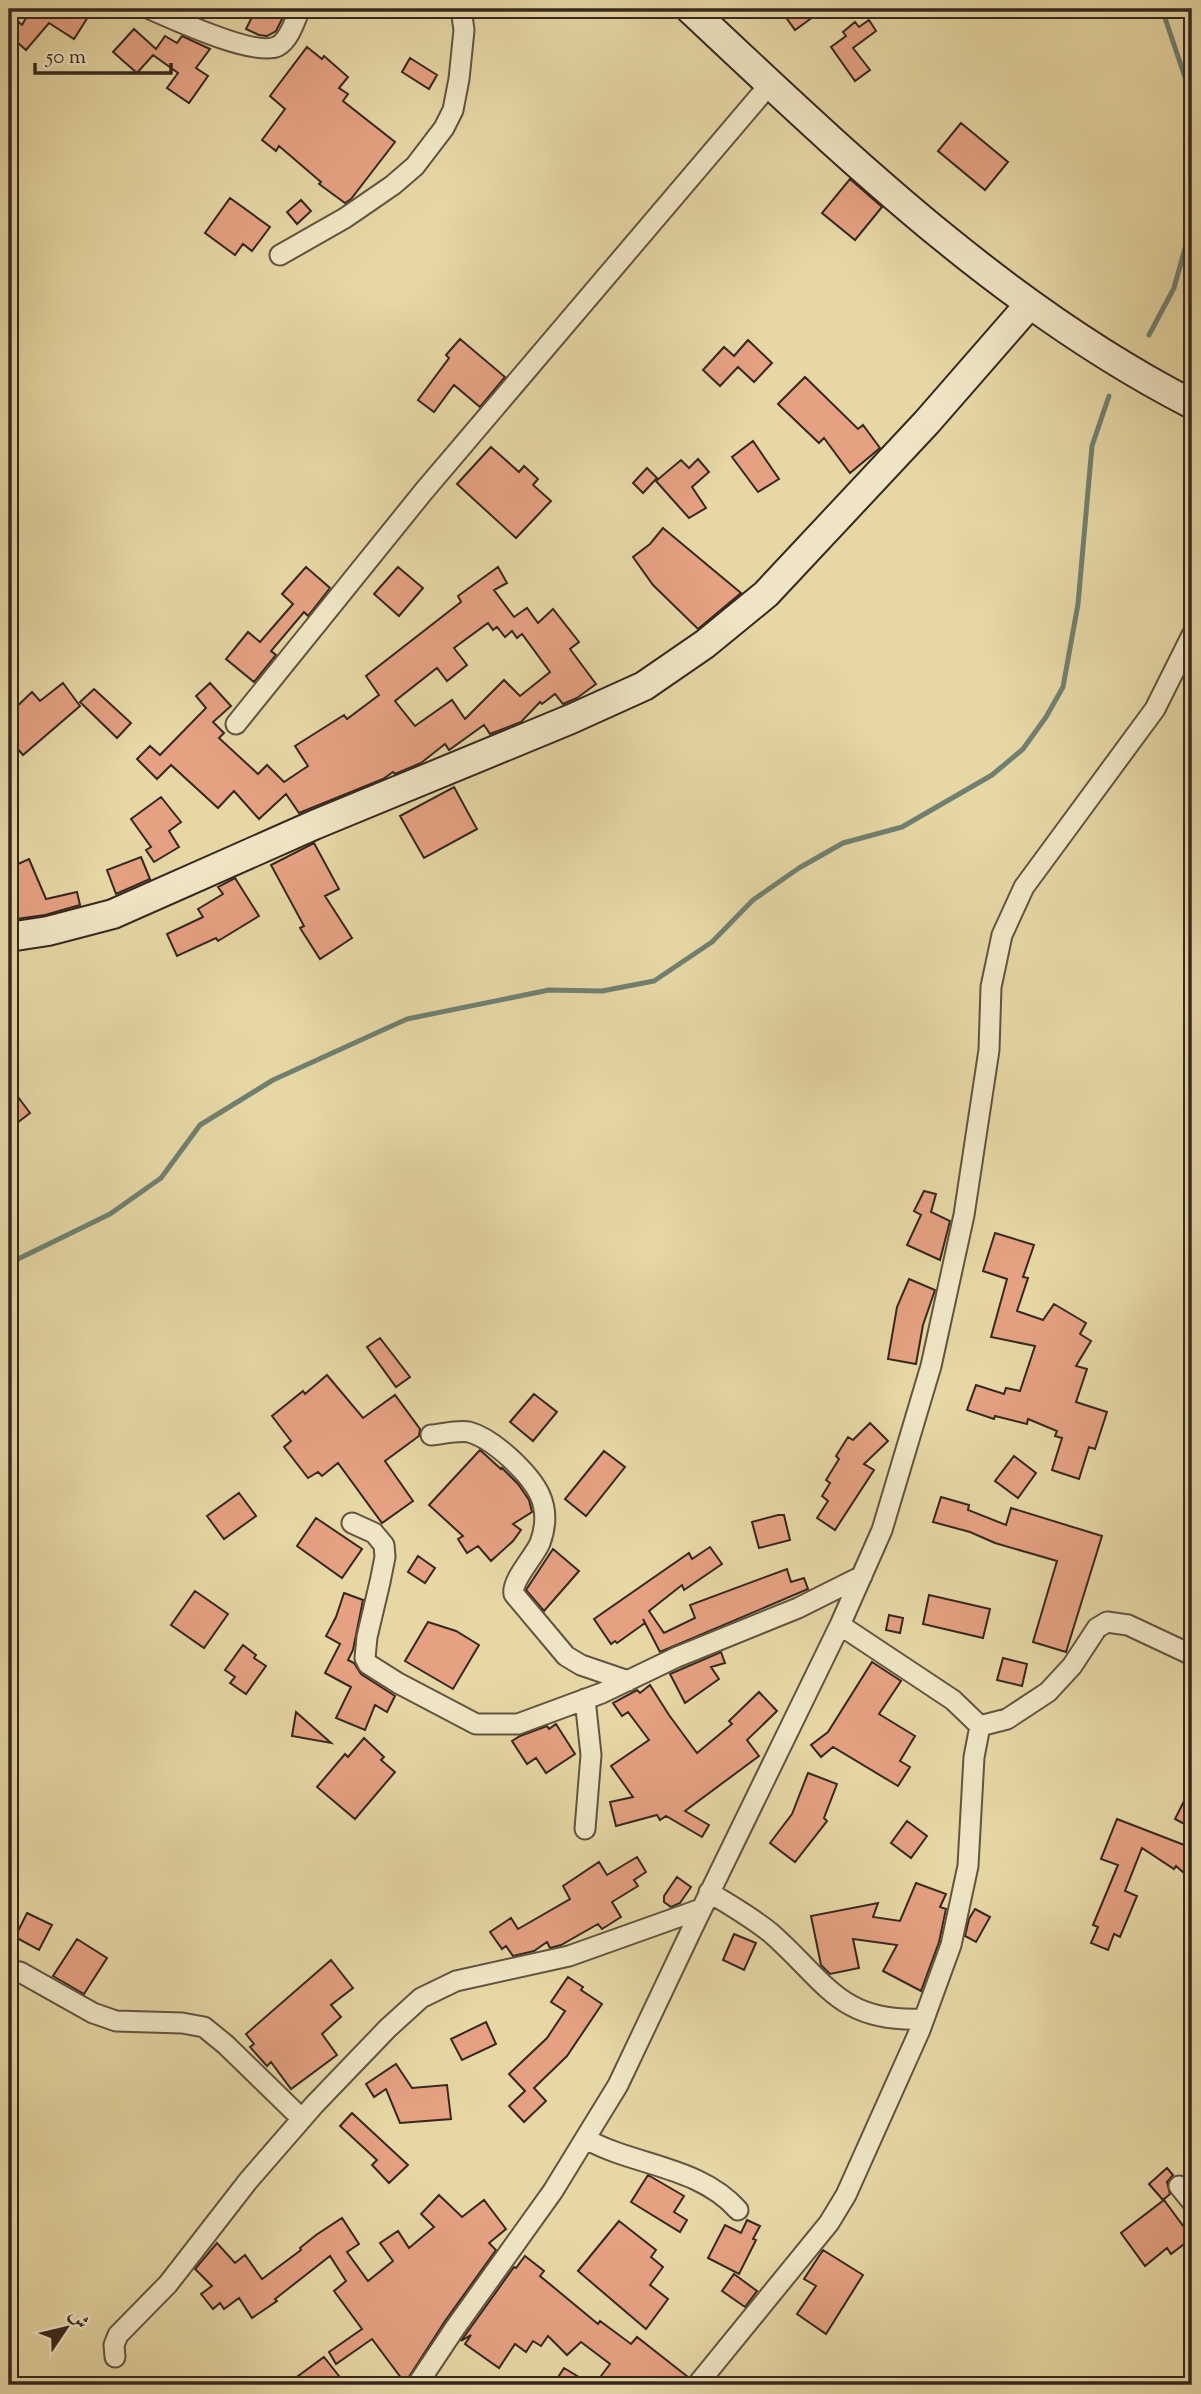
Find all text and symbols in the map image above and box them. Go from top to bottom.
scale bar [35,32,172,76]
text: 50 m [45,43,86,73]
north arrow [32,2292,102,2362]
text: ش [61,2304,94,2335]

